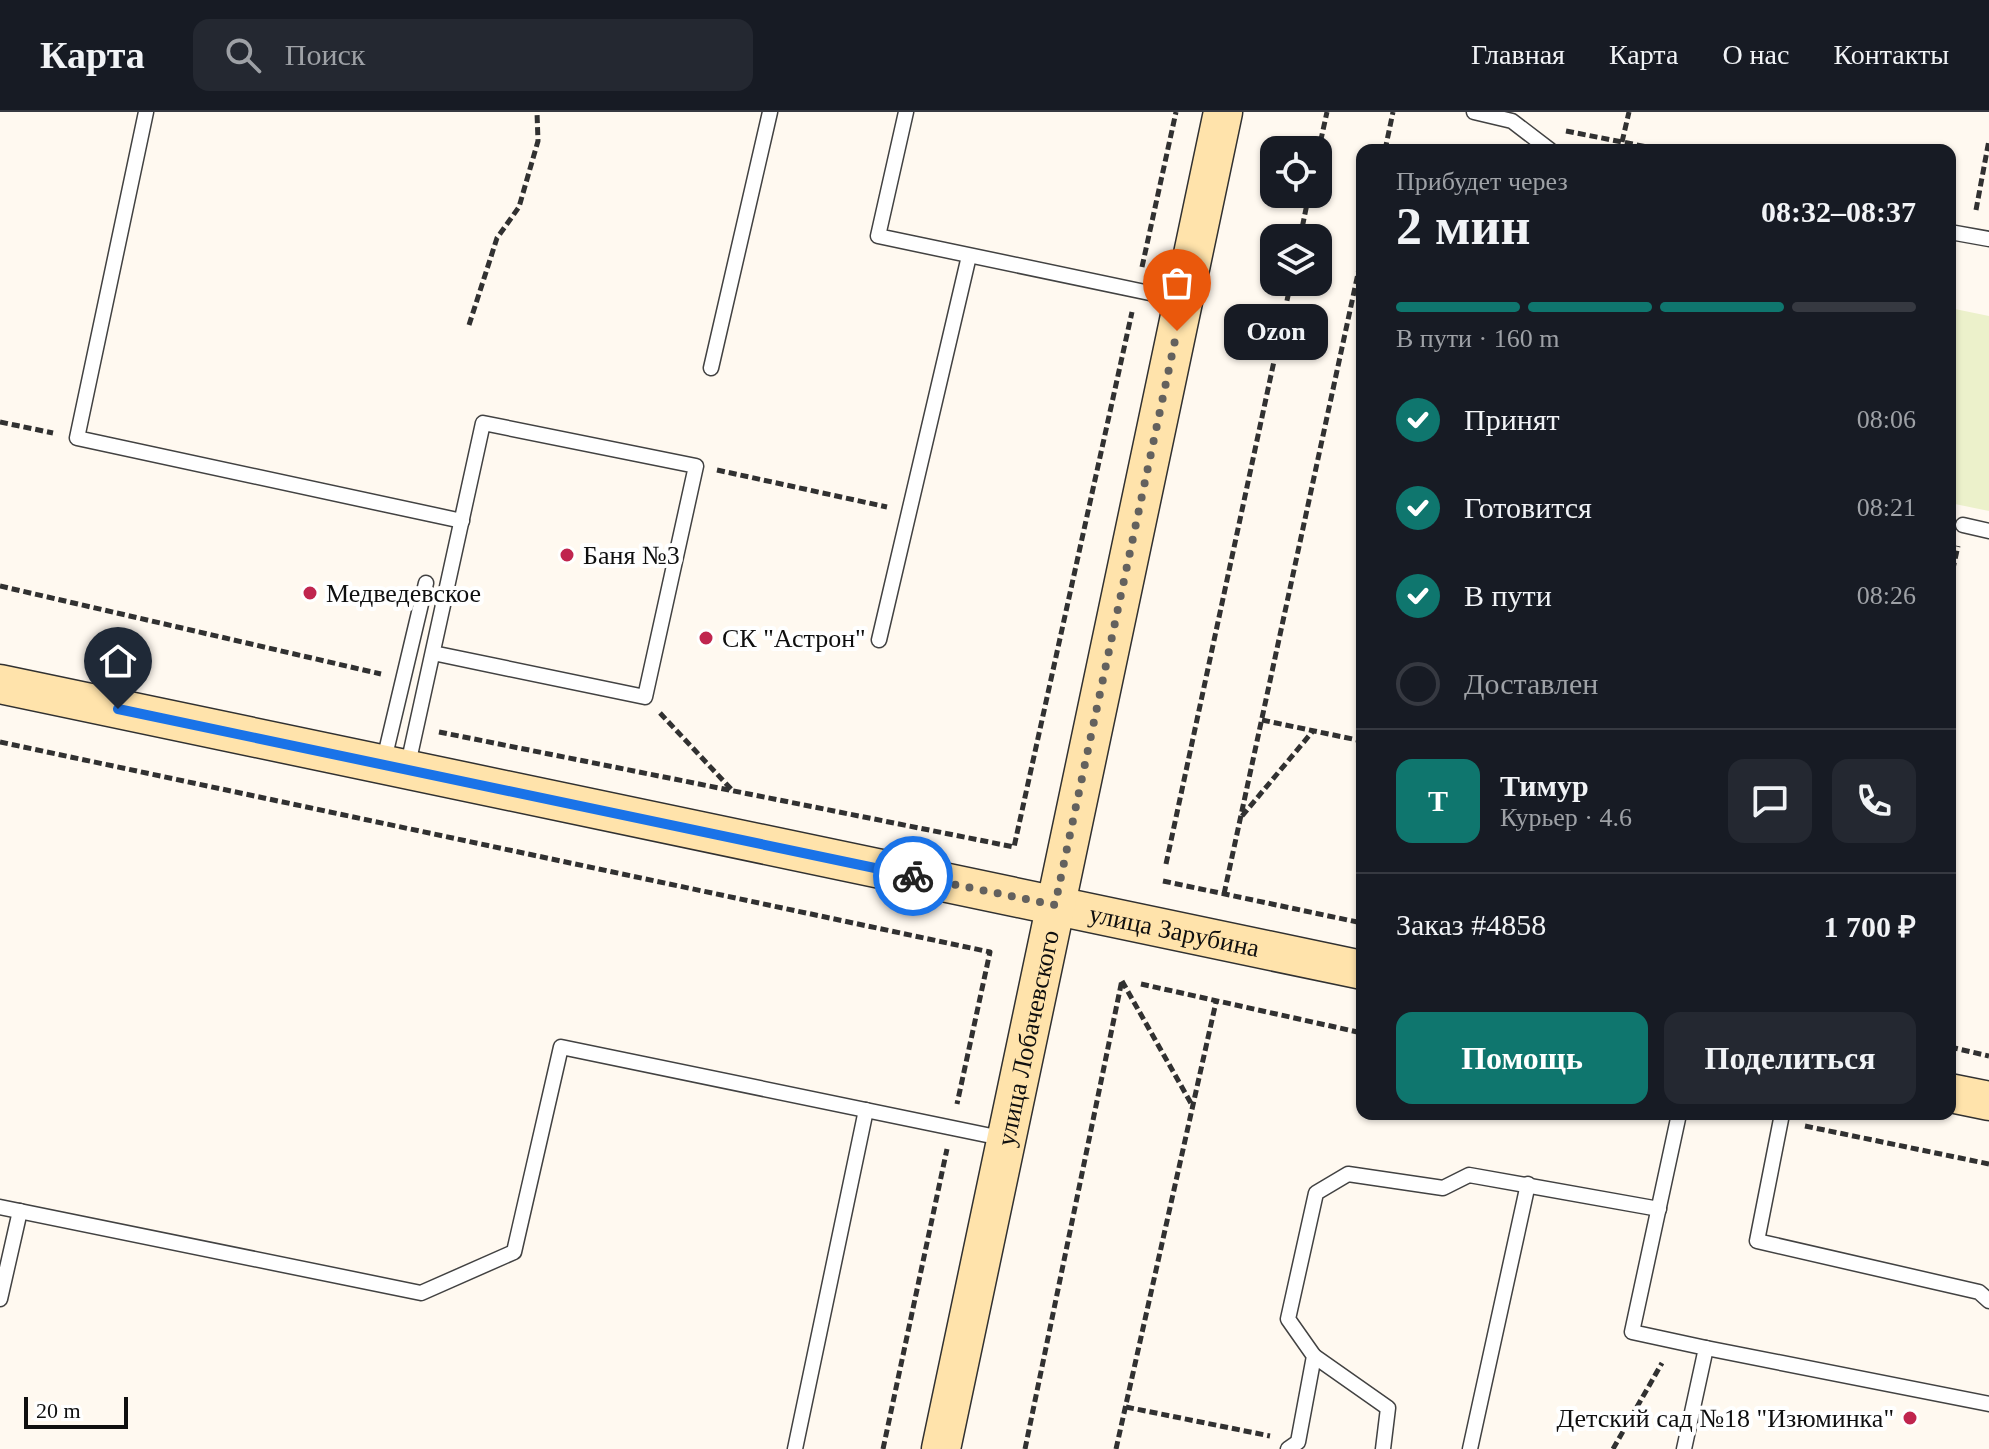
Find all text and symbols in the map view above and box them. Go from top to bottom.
search box [193,19,753,91]
icon: search [221,33,265,77]
text: Карта [40,34,145,76]
text: Поиск [285,38,365,71]
text: Главная [1471,39,1565,70]
text: Карта [1609,39,1678,70]
text: О нас [1722,39,1789,70]
text: Контакты [1833,39,1949,70]
map controls [1260,136,1332,296]
button: locate [1260,136,1332,208]
text: Прибудет через [1396,167,1568,196]
text: 08:32–08:37 [1761,195,1916,228]
text: 2 мин [1396,198,1530,255]
button: layers [1260,224,1332,296]
pin [1143,249,1211,331]
icon: bag [1155,261,1199,305]
callout: Ozon [1225,303,1329,359]
text: Ozon [1246,317,1306,346]
text: В пути · 160 m [1396,324,1559,353]
icon: check [1396,398,1440,442]
text: Принят [1464,403,1560,436]
text: 08:06 [1857,405,1916,434]
icon: check [1396,486,1440,530]
text: Готовится [1464,491,1592,524]
text: 08:21 [1857,493,1916,522]
place label: Баня №3 [583,541,680,570]
marker: Баня №3 [558,546,576,564]
icon: check [1396,574,1440,618]
place label: Медведевское [326,579,481,608]
text: В пути [1464,579,1552,612]
text: 08:26 [1857,581,1916,610]
marker: Медведевское [301,584,319,602]
place label: СК "Астрон" [722,624,866,653]
pin [84,627,152,709]
marker: СК "Астрон" [697,629,715,647]
icon: home [96,639,140,683]
text: Доставлен [1464,667,1598,700]
button: chat [1728,759,1812,843]
button: phone [1832,759,1916,843]
text: Тимур [1500,769,1589,802]
text: Т [1428,784,1448,817]
text: Курьер · 4.6 [1500,803,1632,832]
courier [873,836,953,916]
icon: bike [891,854,935,898]
street label: улица Зарубина [1087,899,1262,963]
text: Заказ #4858 [1396,908,1546,941]
text: 1 700 ₽ [1824,910,1916,943]
street label: улица Лобачевского [991,927,1065,1149]
button: Помощь [1396,1012,1648,1104]
button: Поделиться [1664,1012,1916,1104]
scale bar [24,1393,128,1429]
text: 20 m [36,1398,81,1423]
place label: Детский сад №18 "Изюминка" [1556,1404,1894,1433]
marker: Детский сад №18 "Изюминка" [1901,1409,1919,1427]

